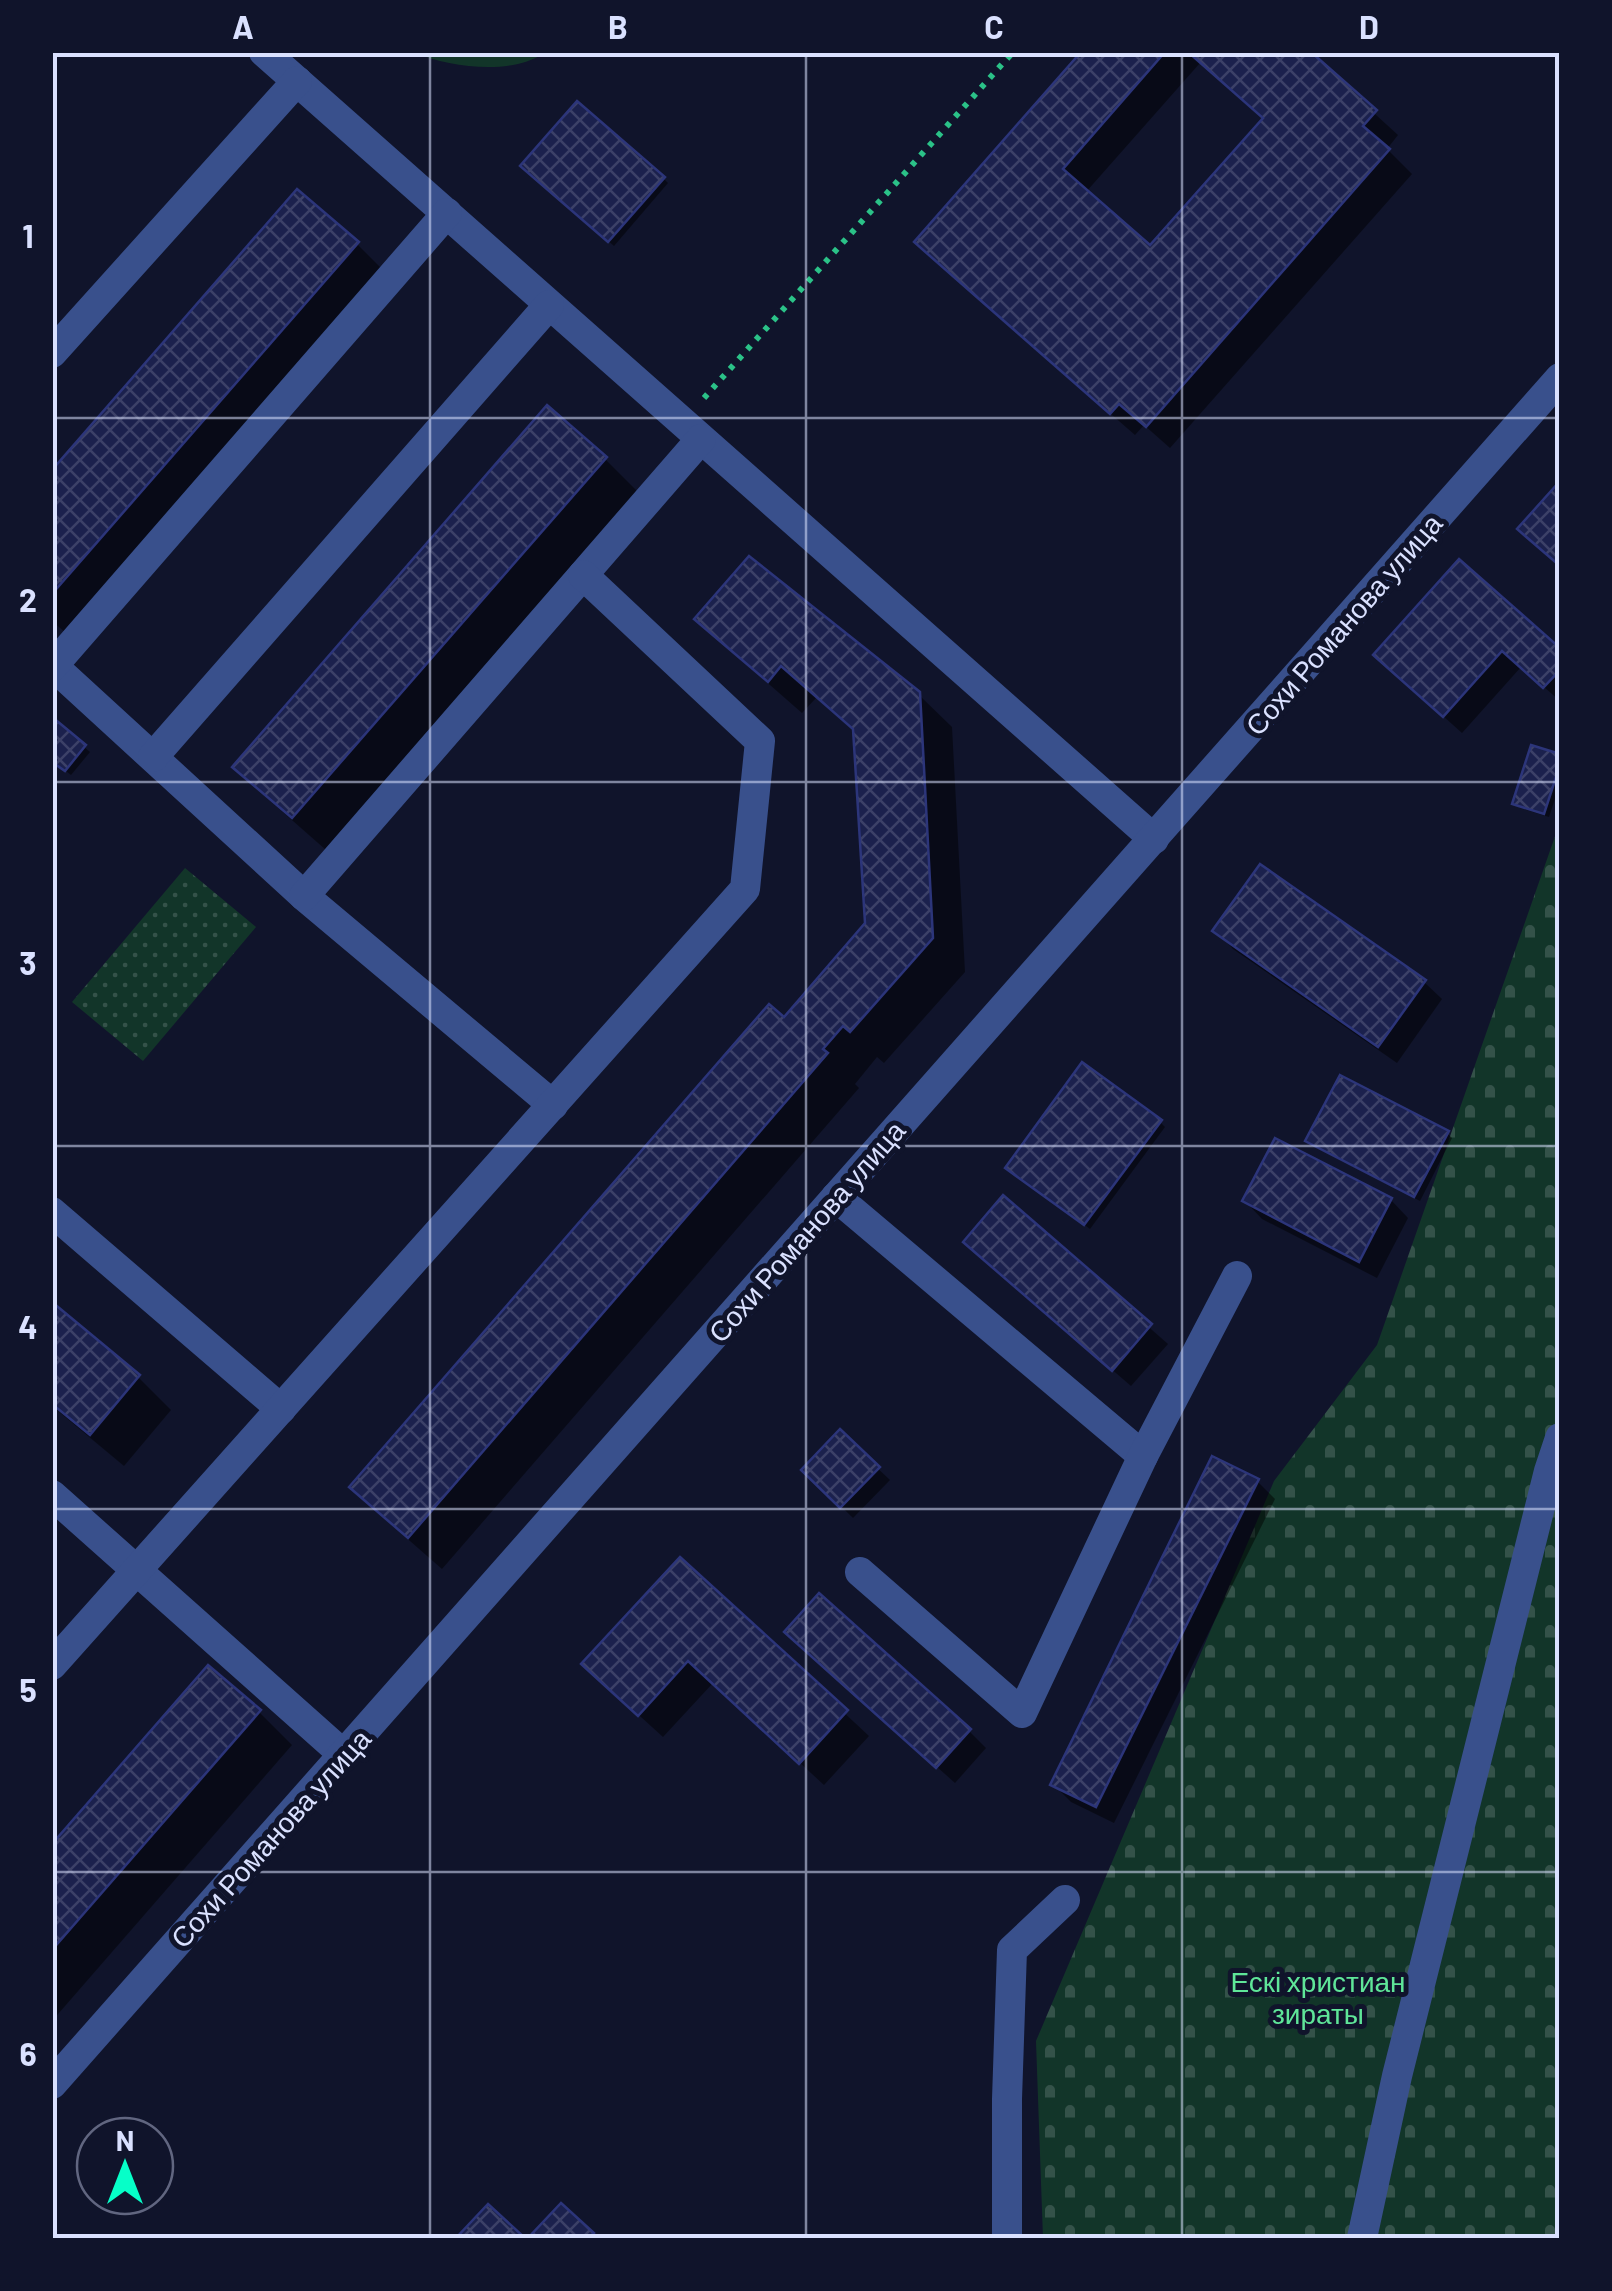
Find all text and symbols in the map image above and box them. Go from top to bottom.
text: A [232,7,254,45]
text: B [608,7,628,45]
text: C [984,7,1004,45]
text: D [1359,7,1379,45]
text: 1 [22,216,34,254]
street label: Сохи Романова улица [1238,506,1449,742]
text: 2 [19,580,37,618]
text: 3 [19,943,37,981]
street label: Сохи Романова улица [701,1113,912,1349]
text: 4 [18,1307,38,1345]
text: 5 [19,1670,37,1708]
street label: Сохи Романова улица [163,1721,377,1954]
park label: Ескі христиан зираты [1230,1964,1406,2030]
text: 6 [19,2034,37,2072]
north arrow [75,2116,175,2216]
text: N [116,2123,134,2157]

